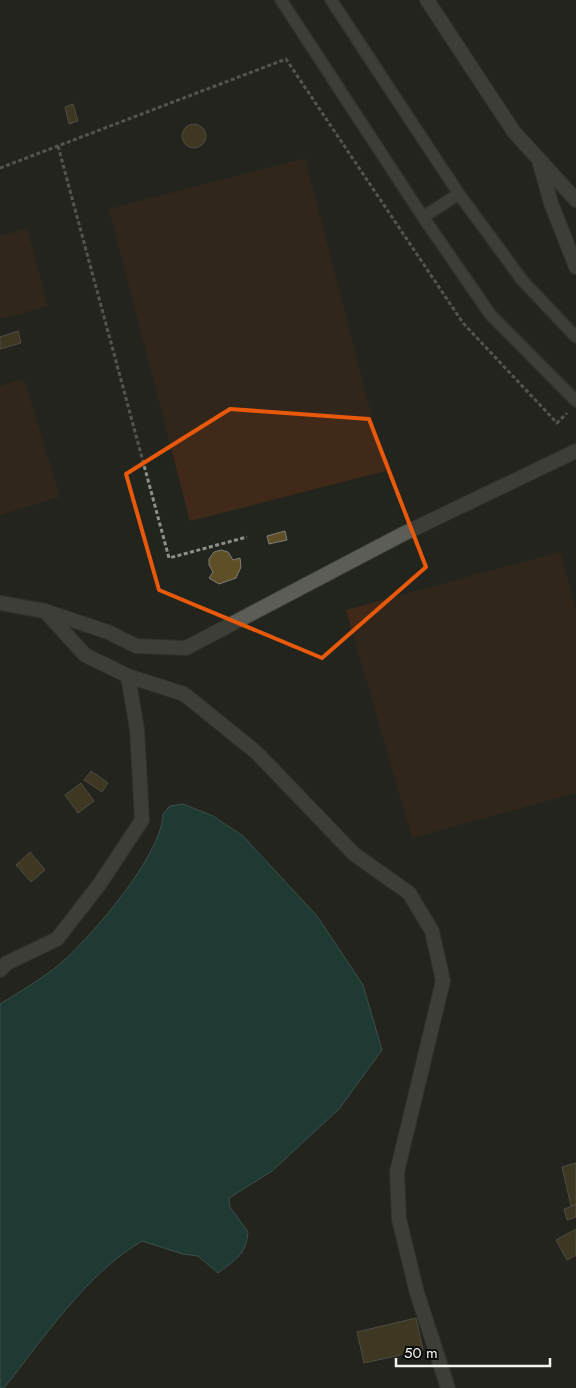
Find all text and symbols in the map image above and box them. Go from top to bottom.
scale bar [396,1336,550,1368]
text: 50 m [404,1342,438,1364]

